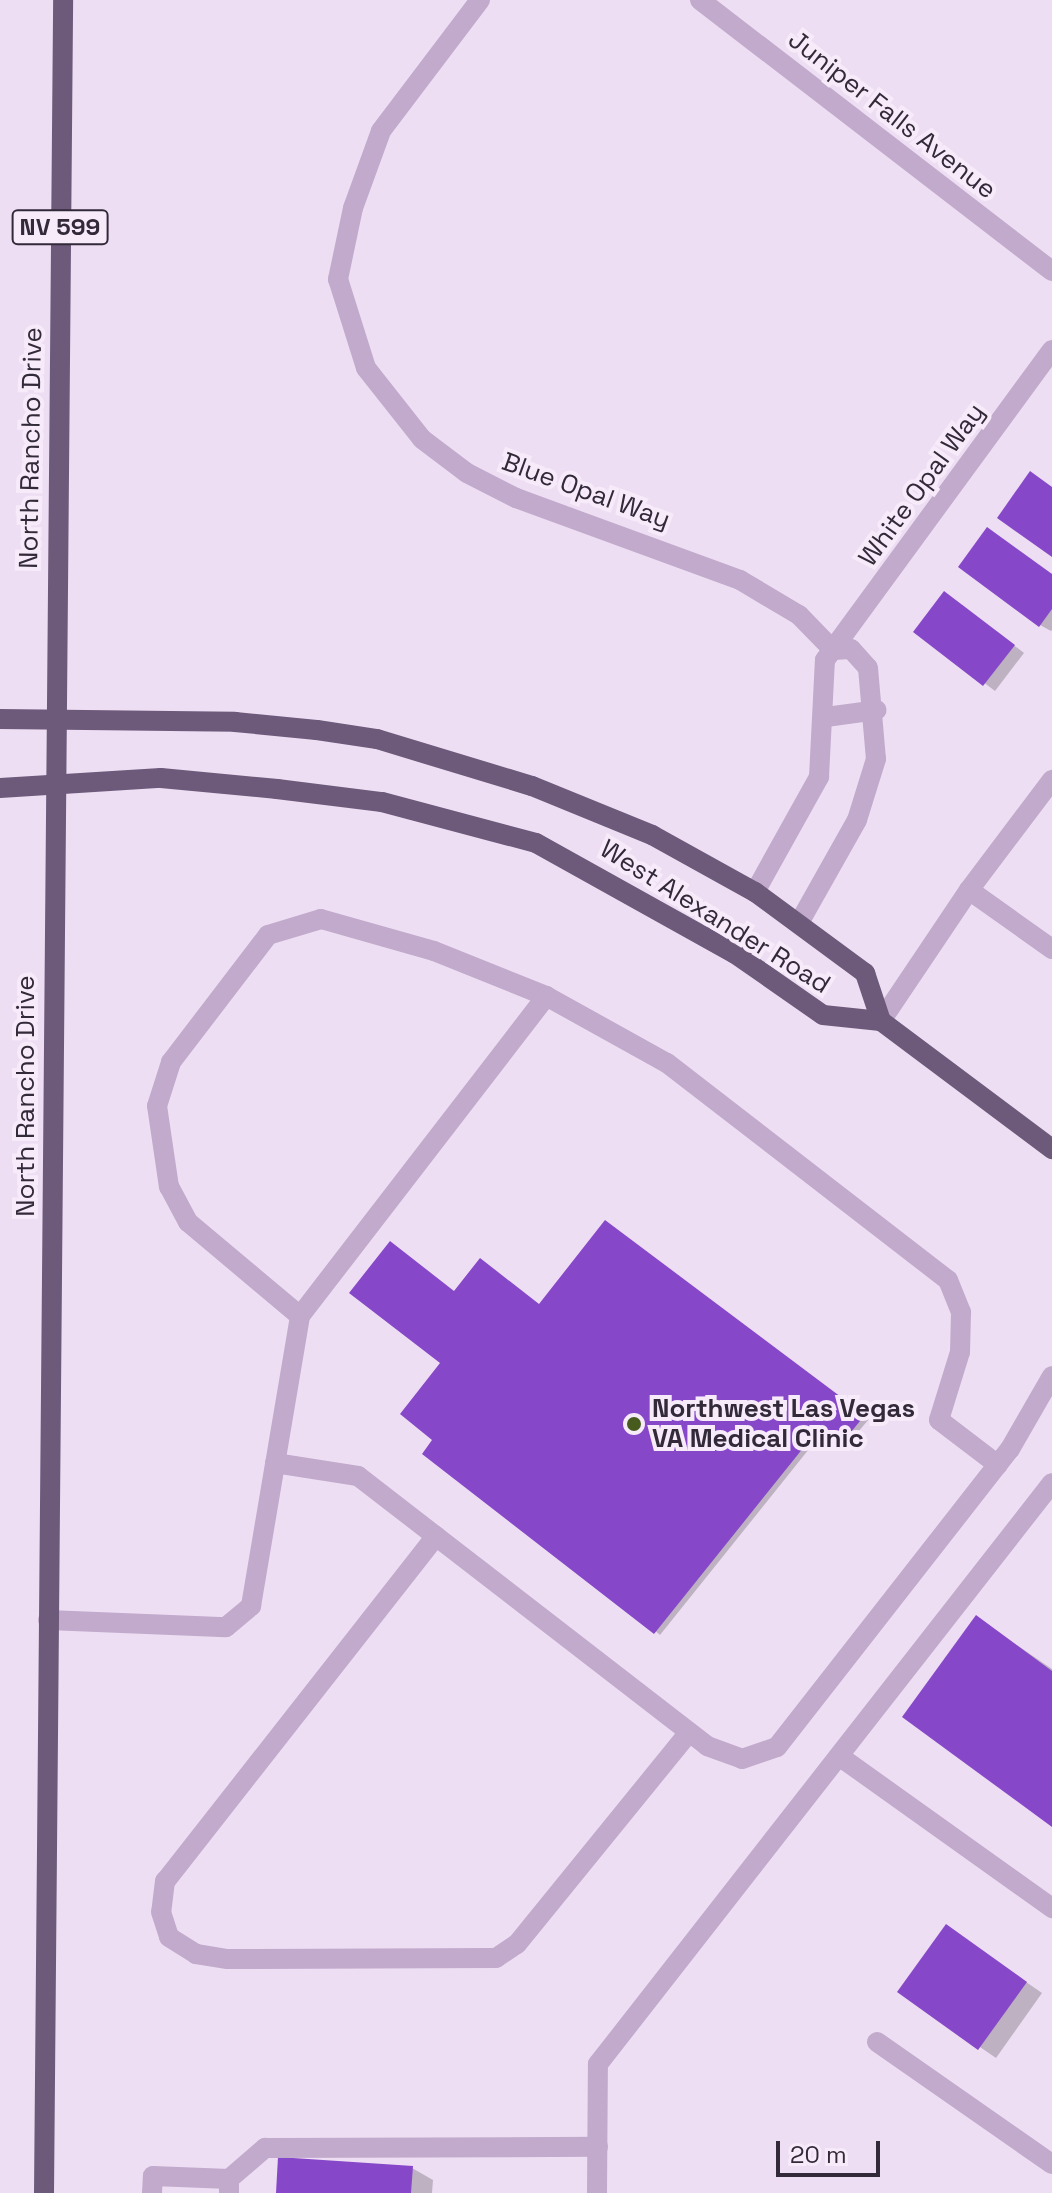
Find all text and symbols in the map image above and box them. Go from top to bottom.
street label: Juniper Falls Avenue [782,24,1002,206]
road number: NV 599 [10,207,110,247]
street label: North Rancho Drive [13,327,49,569]
street label: White Opal Way [852,397,992,573]
street label: Blue Opal Way [498,446,674,536]
street label: West Alexander Road [594,833,836,1001]
street label: North Rancho Drive [10,975,42,1217]
place label: Northwest Las Vegas VA Medical Clinic [652,1393,915,1454]
marker: Northwest Las Vegas VA Medical Clinic [623,1413,645,1435]
scale bar [780,2125,884,2175]
text: 20 m [790,2139,847,2170]

